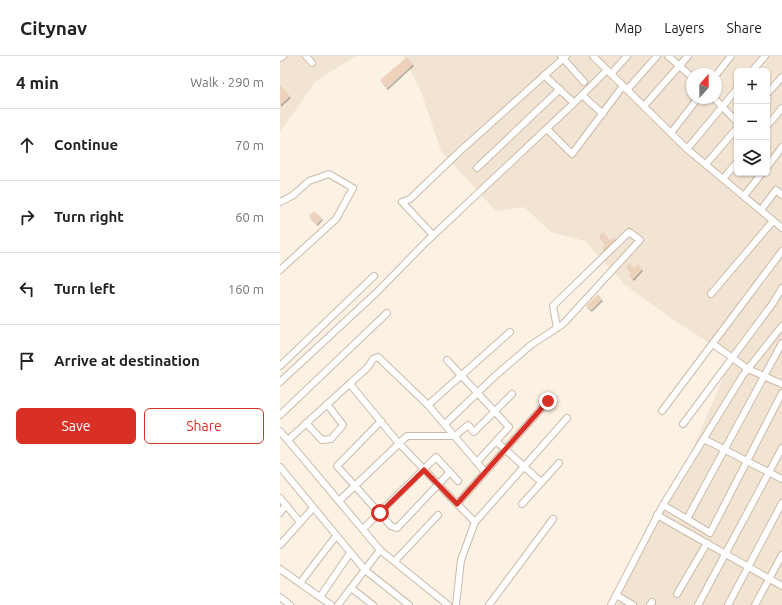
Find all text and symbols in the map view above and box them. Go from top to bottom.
text: Citynav [20,17,87,39]
text: Map [615,20,642,36]
text: Layers [664,20,704,36]
text: Share [726,20,762,36]
north arrow [686,68,722,104]
map controls [734,68,770,176]
button: + [734,68,770,104]
text: 4 min [16,73,59,92]
text: Walk · 290 m [190,75,264,89]
button: − [734,104,770,140]
icon: ahead [16,134,38,156]
text: Continue [54,136,118,153]
text: 70 m [235,138,264,152]
button: layers [734,140,770,176]
icon: right [16,206,38,228]
text: Turn right [54,208,124,225]
text: 60 m [235,210,264,224]
icon: left [16,278,38,300]
text: Turn left [54,280,115,297]
text: 160 m [228,282,264,296]
icon: arrive [16,350,38,372]
text: Arrive at destination [54,352,200,369]
route end [539,392,557,410]
button: Save [16,408,136,444]
button: Share [144,408,264,444]
route start [371,504,389,522]

